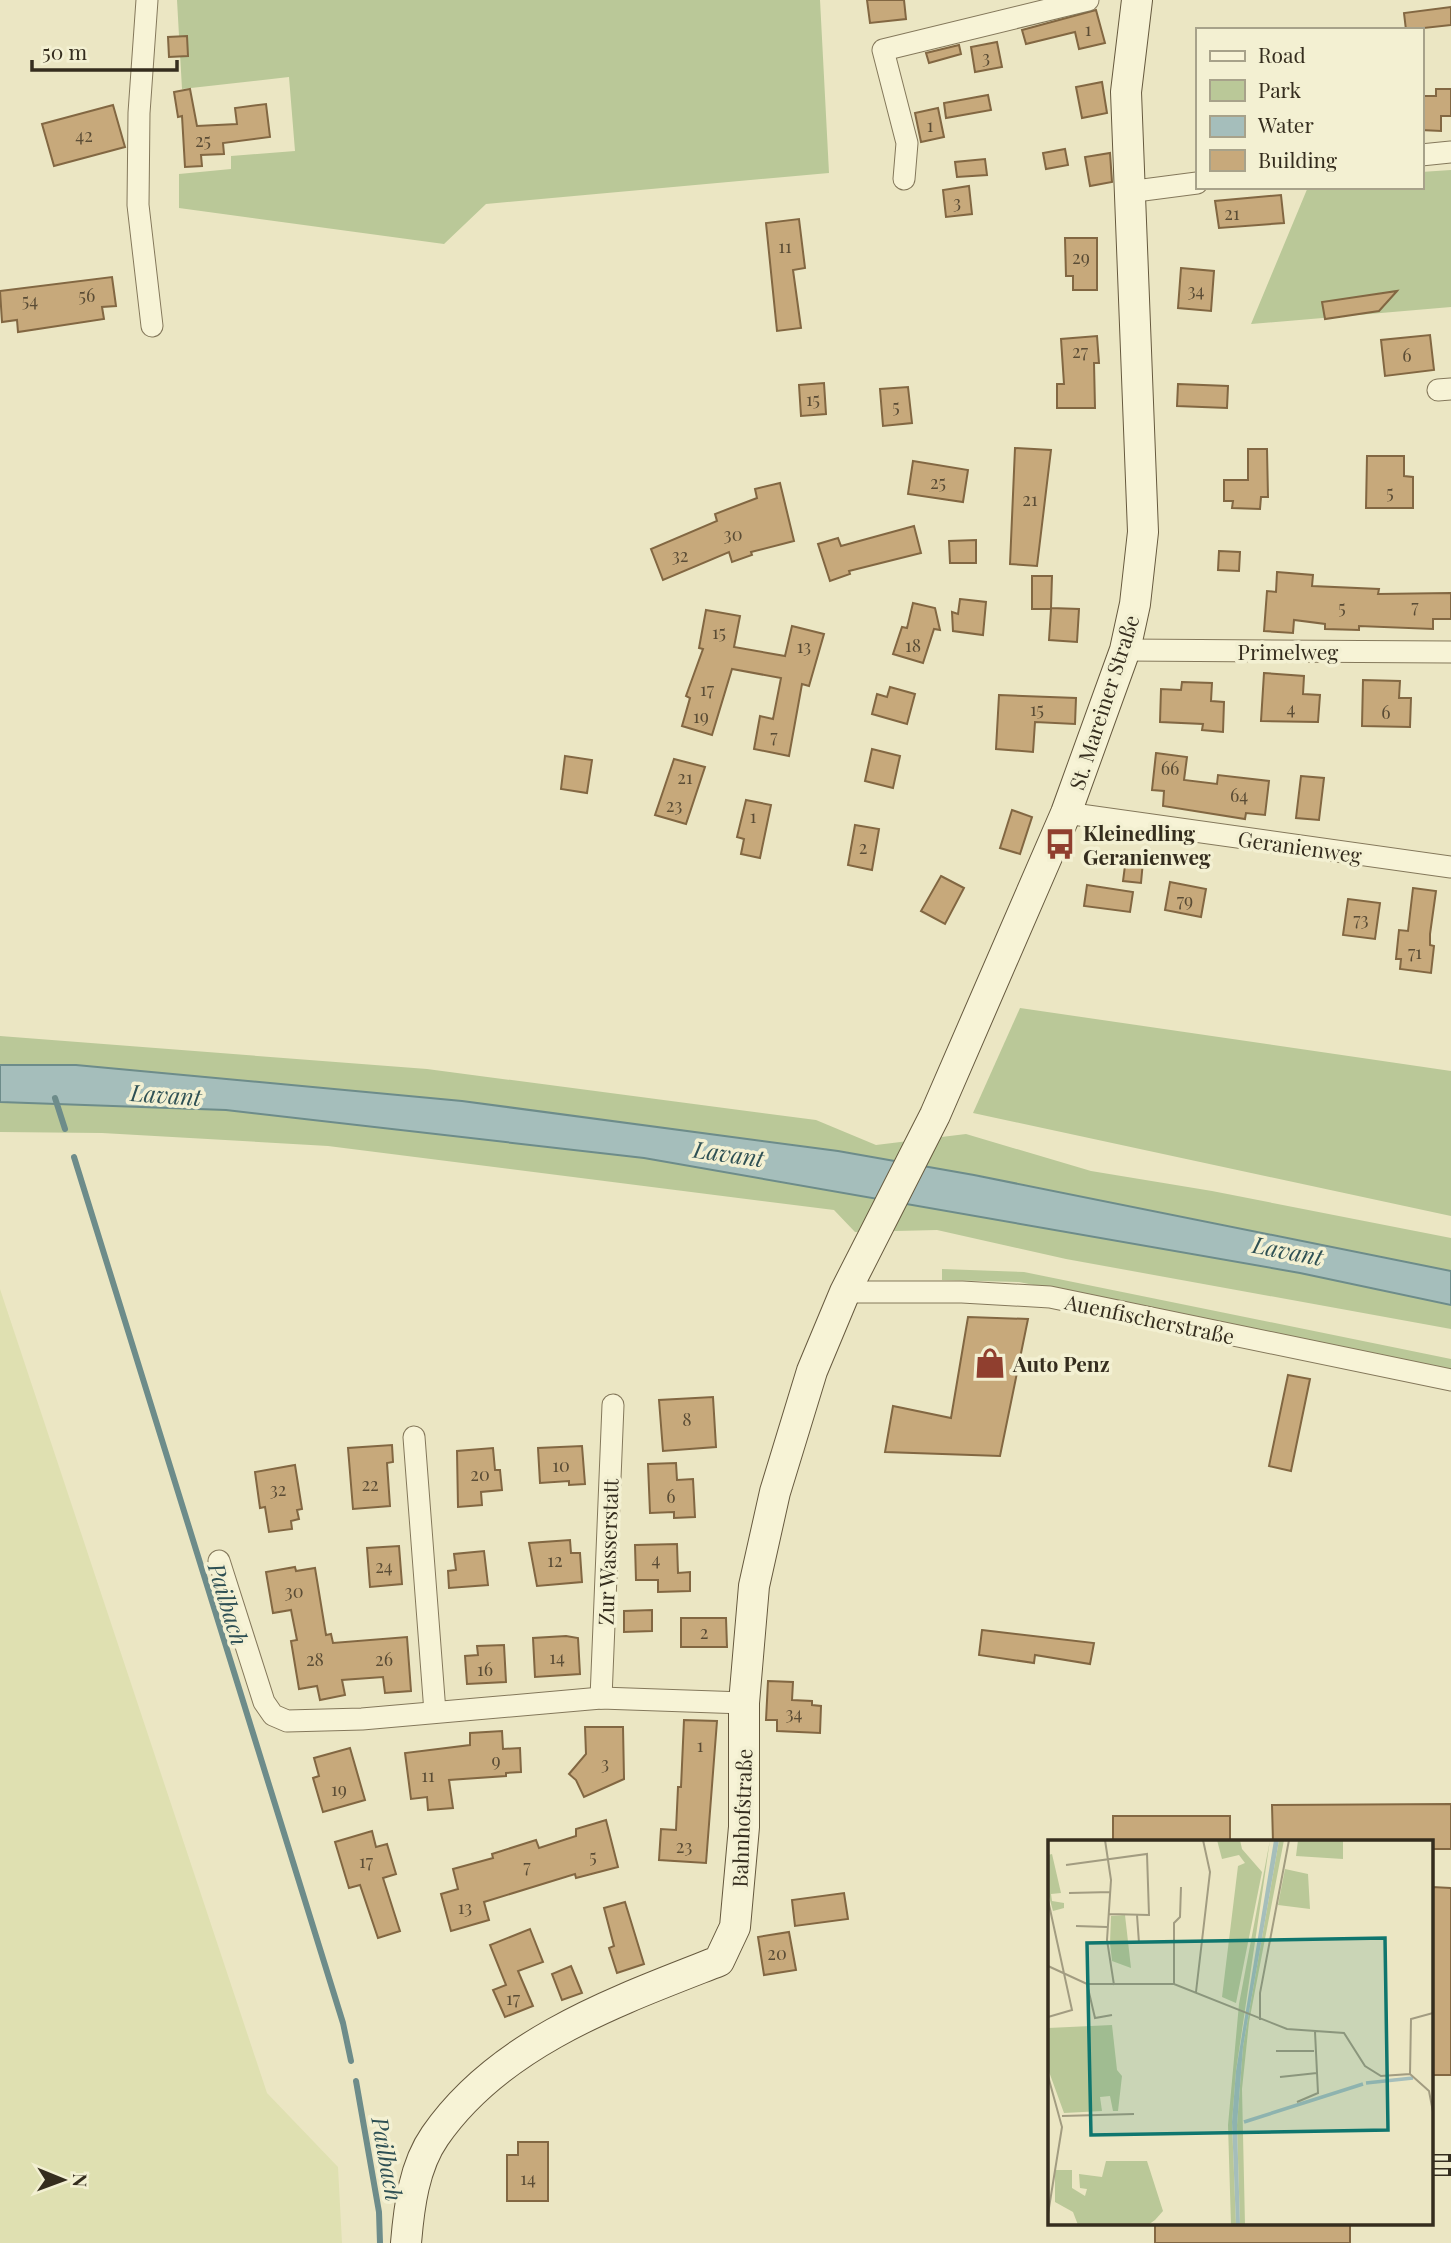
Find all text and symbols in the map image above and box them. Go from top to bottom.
house number: 1 [1085,17,1092,41]
scale bar [32,28,177,72]
legend [1196,28,1423,189]
text: 50 m [42,37,88,65]
text: Road [1258,40,1306,68]
house number: 3 [982,45,990,69]
text: Park [1258,75,1302,103]
text: Water [1257,110,1314,138]
house number: 1 [927,113,934,137]
house number: 42 [75,123,93,147]
house number: 25 [195,128,211,152]
text: Building [1258,145,1337,173]
house number: 3 [953,190,961,214]
house number: 21 [1224,201,1240,225]
house number: 11 [778,234,792,258]
house number: 29 [1072,245,1090,269]
house number: 34 [1187,278,1205,302]
house number: 56 [79,283,95,307]
house number: 54 [22,288,38,312]
house number: 27 [1072,339,1089,363]
house number: 6 [1402,343,1412,367]
house number: 15 [806,387,820,411]
house number: 5 [892,394,900,418]
house number: 25 [930,470,946,494]
house number: 5 [1386,480,1394,504]
house number: 21 [1022,487,1038,511]
house number: 30 [724,522,742,546]
house number: 32 [672,543,688,567]
house number: 7 [1411,594,1419,618]
house number: 5 [1338,595,1346,619]
street label: St. Mareiner Straße [1062,611,1144,793]
house number: 15 [712,620,726,644]
house number: 18 [905,633,921,657]
house number: 13 [797,634,811,658]
street label: Primelweg [1238,637,1338,665]
house number: 17 [700,677,715,701]
house number: 4 [1287,696,1296,720]
house number: 15 [1030,697,1044,721]
house number: 6 [1381,700,1391,724]
house number: 19 [693,704,709,728]
house number: 7 [770,724,778,748]
house number: 66 [1161,756,1179,780]
house number: 21 [677,765,693,789]
house number: 64 [1230,783,1248,807]
house number: 23 [666,793,682,817]
house number: 1 [750,804,757,828]
place label: Kleinedling Geranienweg [1083,818,1211,870]
street label: Geranienweg [1236,823,1364,869]
bus stop icon: Kleinedling Geranienweg [1043,827,1077,861]
house number: 2 [859,835,867,859]
house number: 79 [1177,888,1193,912]
house number: 73 [1353,907,1369,931]
house number: 71 [1408,940,1422,964]
water label: Lavant [129,1076,204,1112]
water label: Lavant [691,1133,767,1173]
water label: Lavant [1249,1228,1327,1272]
street label: Auenfischerstraße [1062,1286,1237,1350]
shop icon: Auto Penz [973,1346,1007,1380]
place label: Auto Penz [1012,1349,1110,1377]
house number: 8 [682,1407,692,1431]
house number: 10 [552,1453,570,1477]
house number: 20 [470,1462,490,1486]
house number: 22 [361,1472,379,1496]
house number: 32 [270,1477,286,1501]
street label: Zur Wasserstatt [590,1478,624,1626]
house number: 6 [666,1484,676,1508]
house number: 4 [652,1547,661,1571]
house number: 12 [547,1548,563,1572]
house number: 24 [375,1554,393,1578]
water label: Pailbach [201,1558,256,1649]
house number: 30 [285,1579,303,1603]
house number: 2 [700,1620,708,1644]
house number: 14 [549,1645,565,1669]
house number: 28 [306,1647,324,1671]
house number: 26 [375,1647,393,1671]
house number: 16 [477,1657,493,1681]
house number: 34 [785,1701,803,1725]
house number: 1 [697,1733,704,1757]
house number: 9 [491,1748,501,1772]
street label: Bahnhofstraße [725,1748,757,1888]
house number: 3 [601,1751,609,1775]
house number: 11 [421,1763,435,1787]
house number: 19 [331,1777,347,1801]
house number: 23 [676,1834,692,1858]
inset map [1048,1840,1434,2226]
house number: 5 [589,1844,597,1868]
house number: 17 [359,1849,374,1873]
house number: 7 [523,1854,531,1878]
house number: 13 [458,1895,472,1919]
house number: 20 [767,1941,787,1965]
house number: 17 [506,1986,521,2010]
water label: Pailbach [365,2113,411,2204]
north arrow [28,2145,98,2215]
house number: 14 [520,2166,536,2190]
text: N [68,2173,94,2188]

